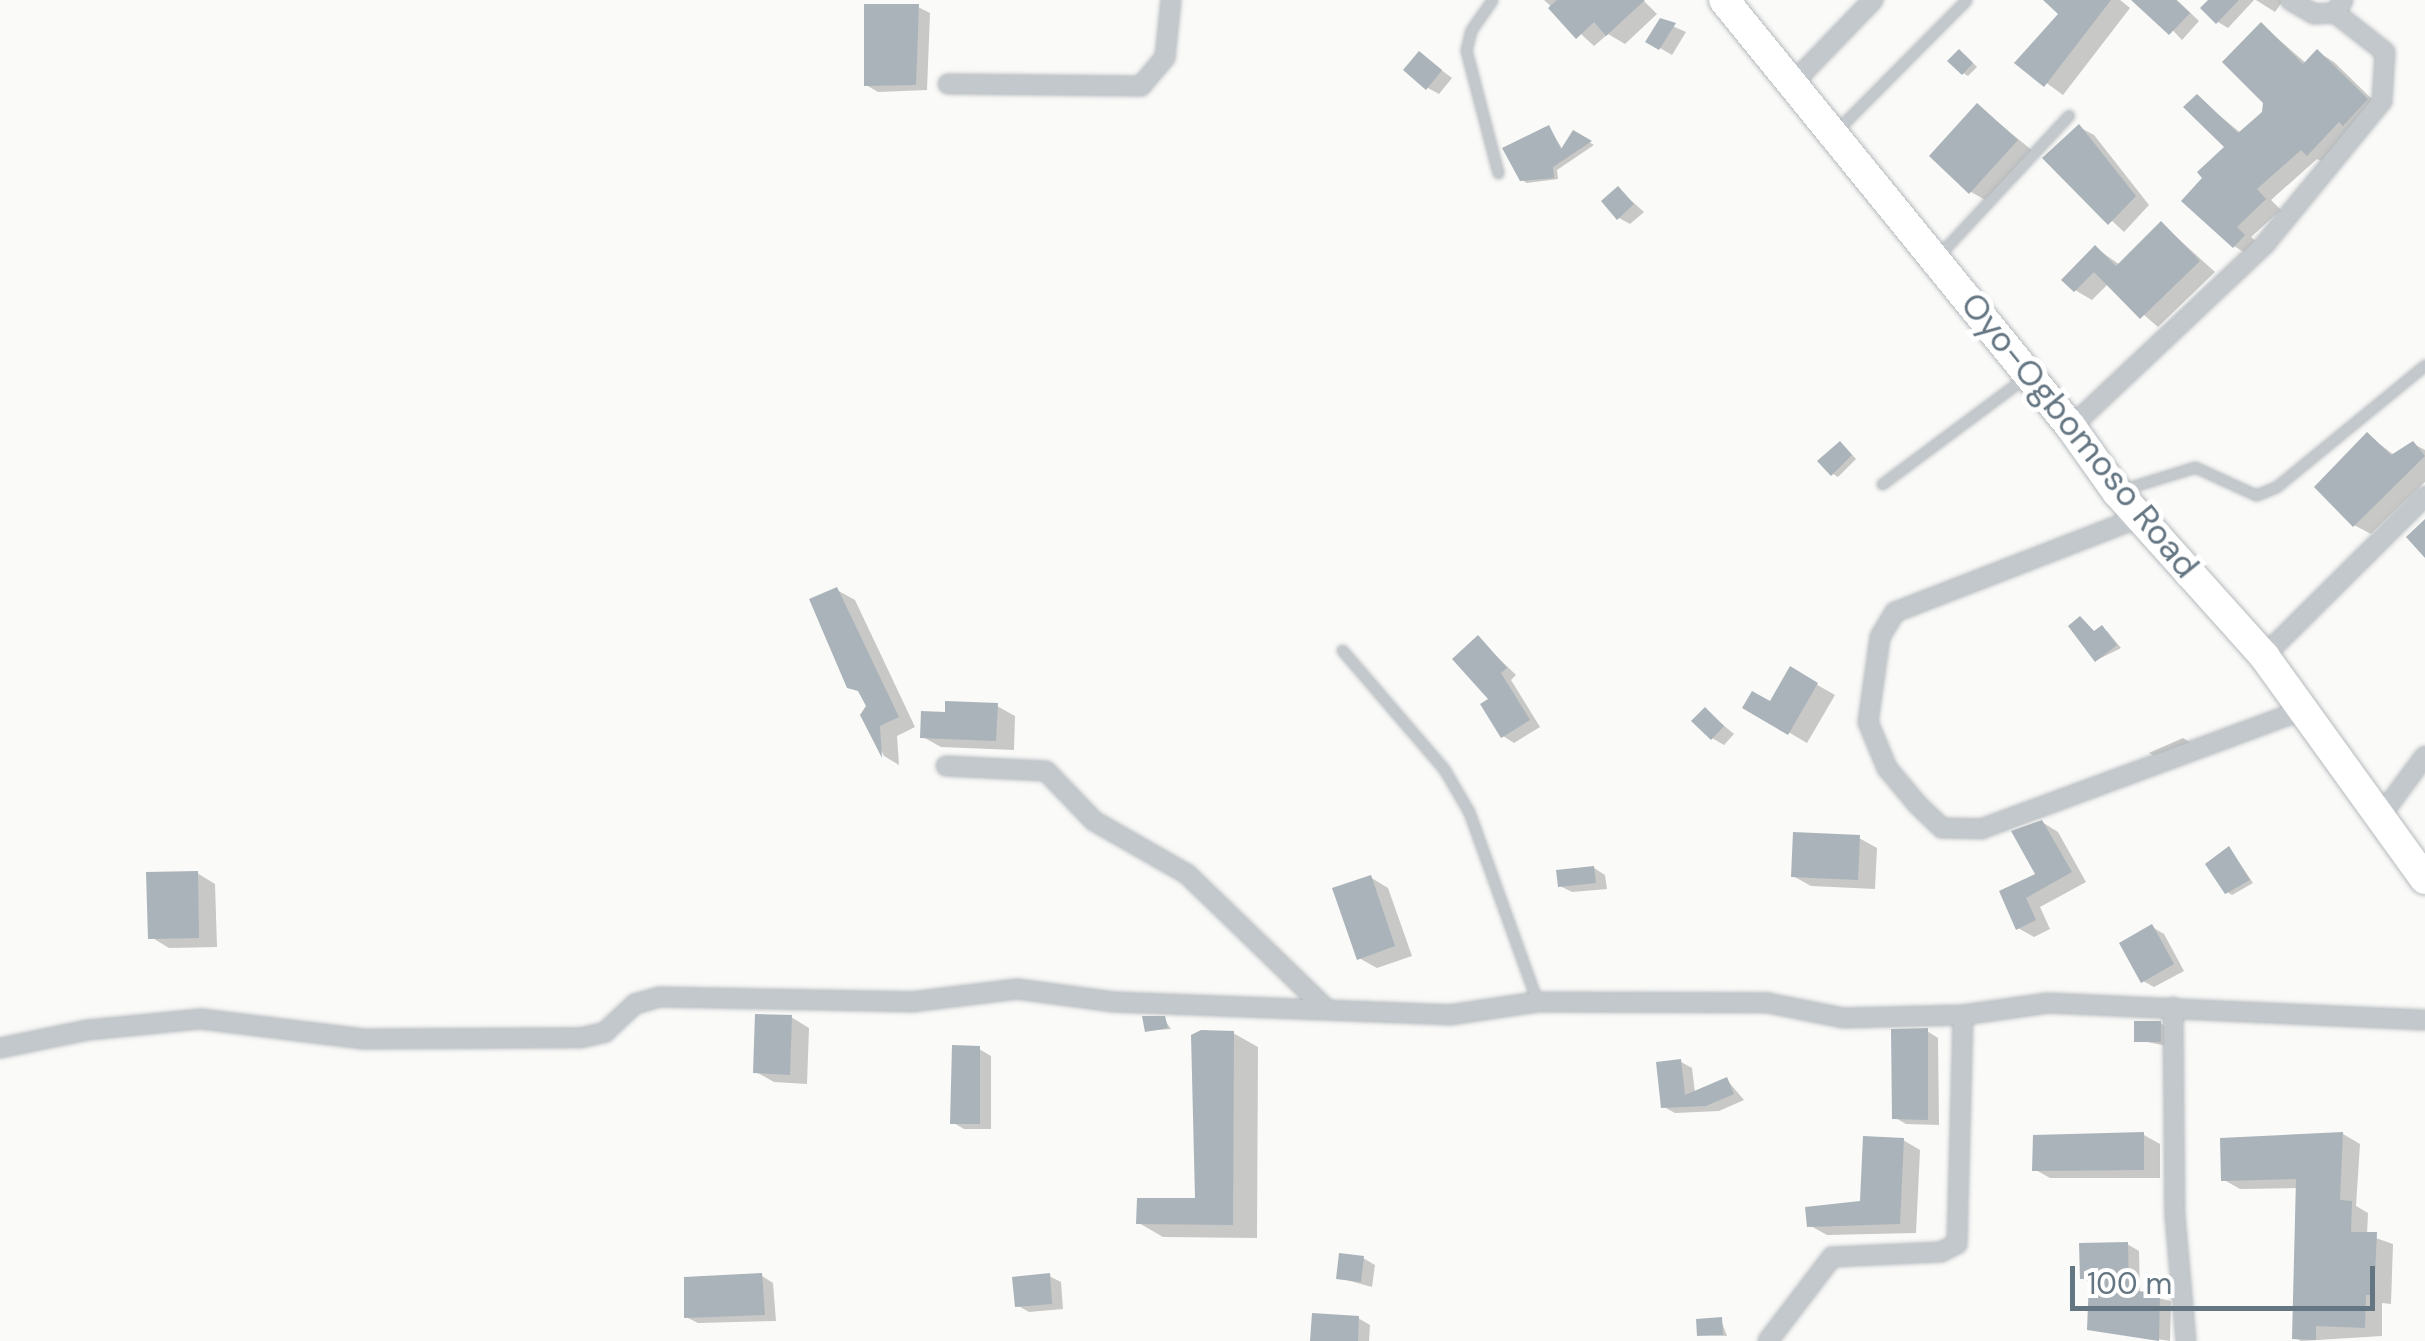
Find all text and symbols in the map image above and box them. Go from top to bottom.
street label: Oyo-Ogbomoso Road [1952,284,2208,586]
scale bar [2075,1246,2380,1308]
text: 100 m [2087,1264,2172,1303]

